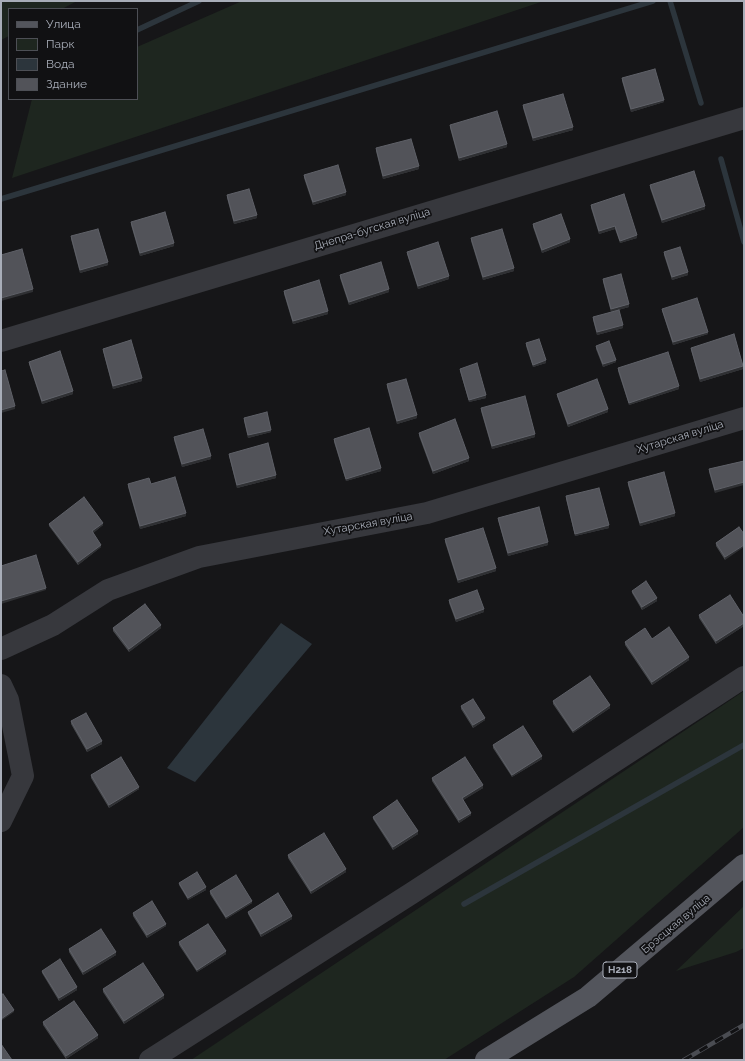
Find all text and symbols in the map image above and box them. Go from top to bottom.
legend [8,8,138,100]
text: Улица [46,17,81,31]
text: Парк [46,37,75,51]
text: Вода [46,57,75,71]
text: Здание [46,77,87,91]
street label: Днепра-бугская вуліца [312,205,432,253]
street label: Хутарская вуліца [635,418,725,456]
street label: Хутарская вуліца [323,510,413,538]
street label: Брэсцкая вуліца [639,891,713,957]
road number: Н218 [603,962,637,978]

